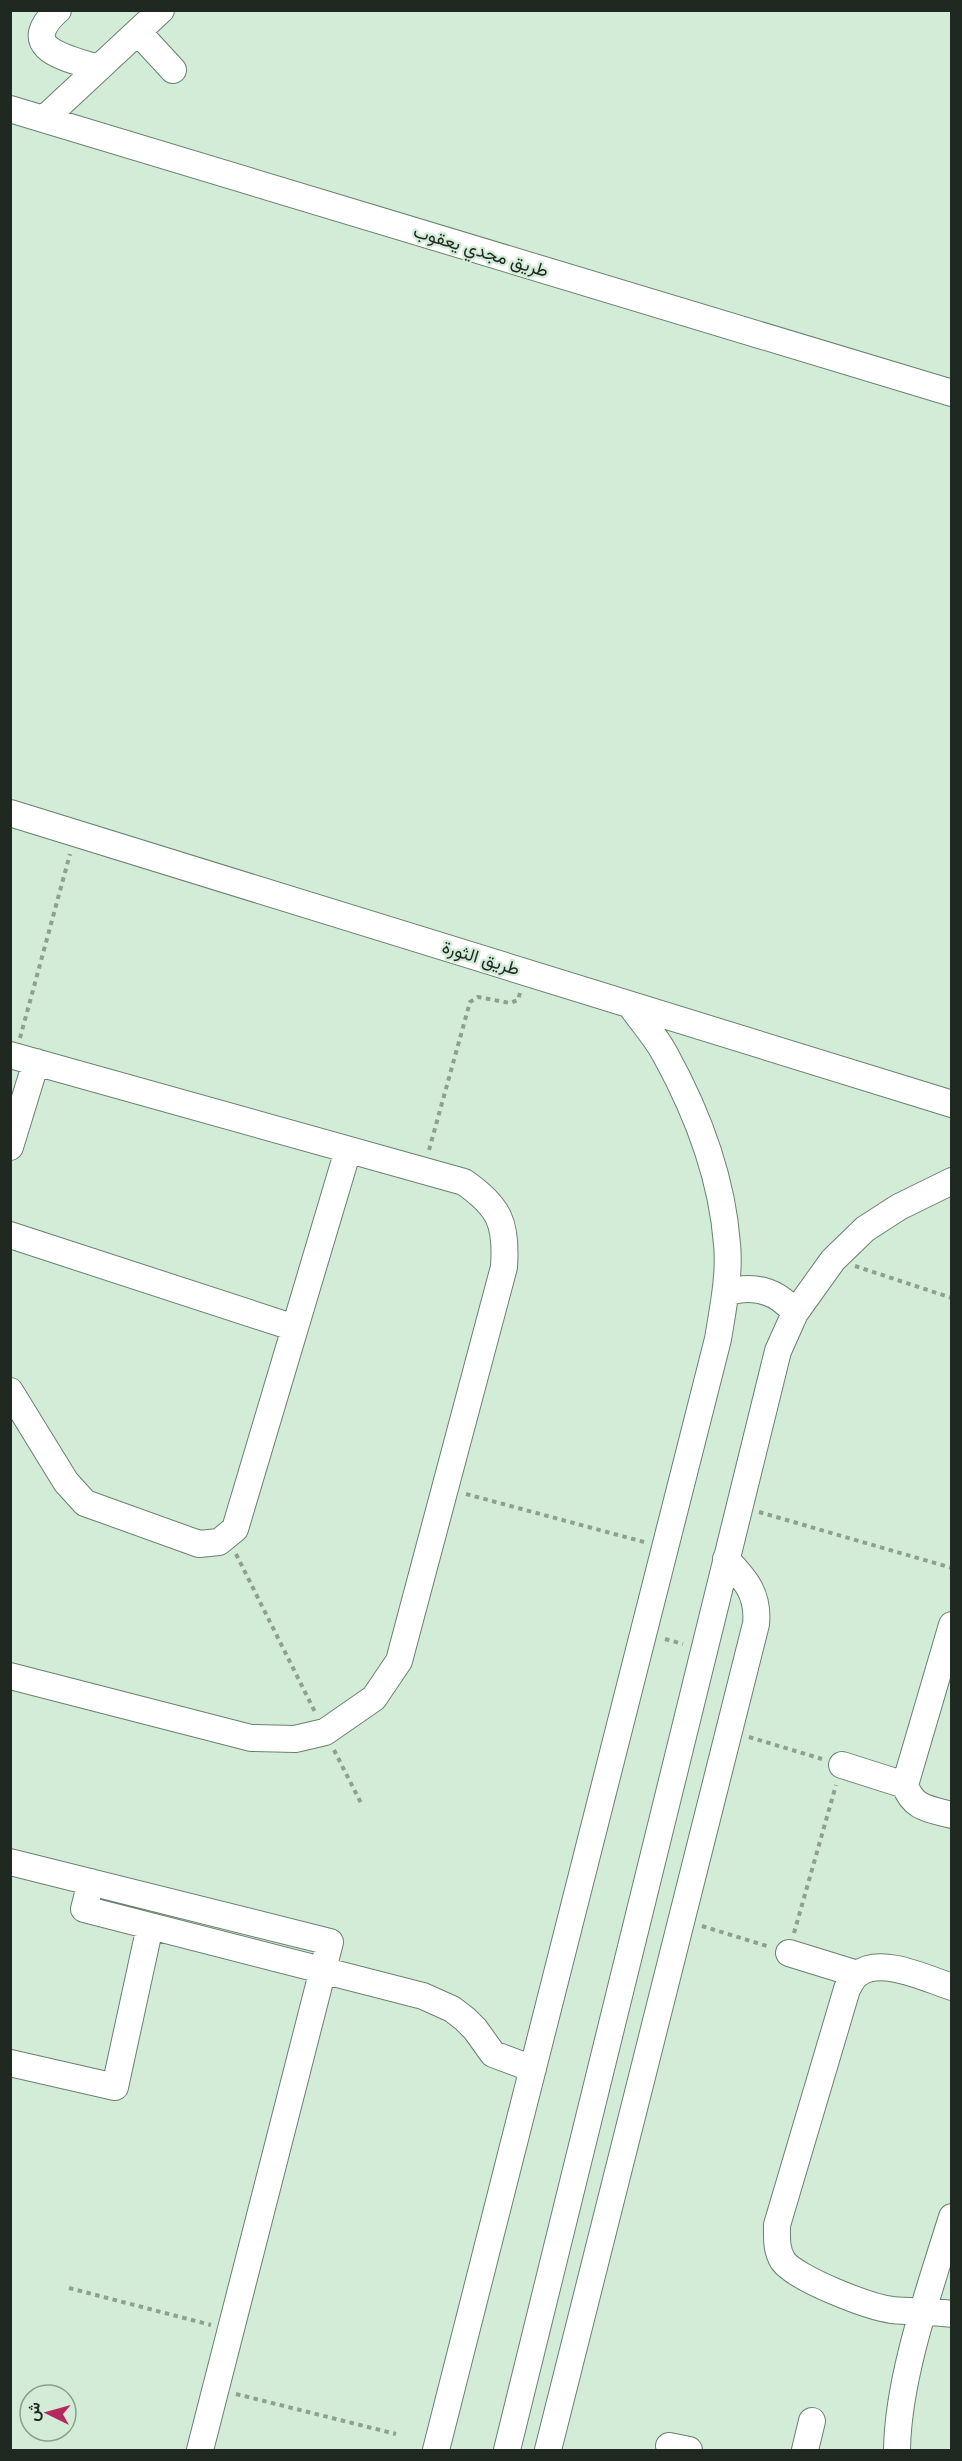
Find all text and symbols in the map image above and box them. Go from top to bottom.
street label: طريق مجدي يعقوب [410,219,552,286]
street label: طريق الثورة [440,935,523,980]
north arrow [18,2383,78,2443]
text: ش [22,2401,45,2422]

